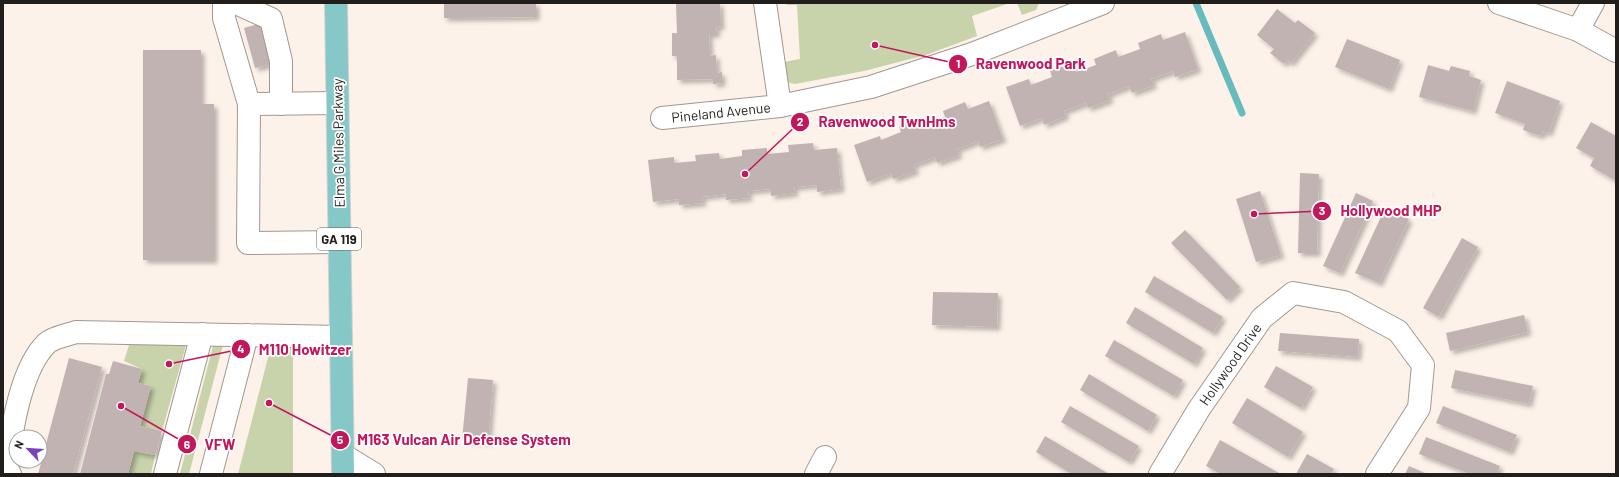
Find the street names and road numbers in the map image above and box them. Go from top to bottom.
street label: Elma G Miles Parkway [328,78,348,208]
street label: Pineland Avenue [671,98,771,126]
road number: GA 119 [317,228,361,250]
street label: Hollywood Drive [1195,320,1265,408]

